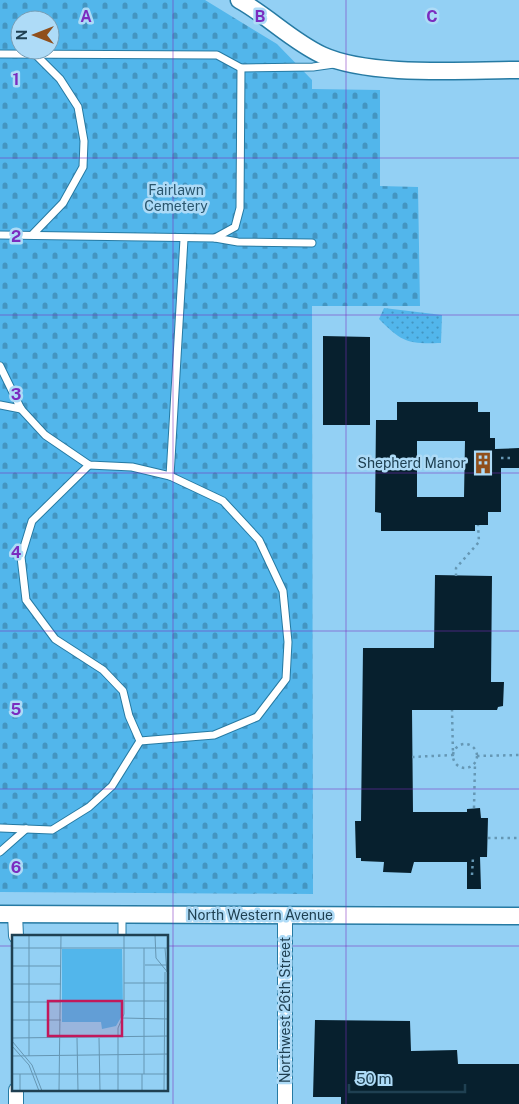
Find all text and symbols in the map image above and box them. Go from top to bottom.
text: A [80,7,92,26]
text: B [255,7,266,26]
text: C [426,7,438,26]
north arrow [10,10,60,60]
text: N [14,30,30,40]
text: 1 [13,70,19,89]
park label: Fairlawn Cemetery [144,182,208,214]
text: 2 [11,227,21,246]
text: 3 [11,385,21,404]
building icon: Shepherd Manor [470,450,496,476]
place label: Shepherd Manor [358,455,466,471]
text: 4 [11,543,22,562]
text: 5 [11,700,22,719]
text: 6 [11,858,21,877]
street label: North Western Avenue [187,907,333,923]
inset map [12,935,169,1092]
street label: Northwest 26th Street [277,937,293,1083]
scale bar [349,1062,465,1094]
text: 50 m [356,1070,391,1087]

